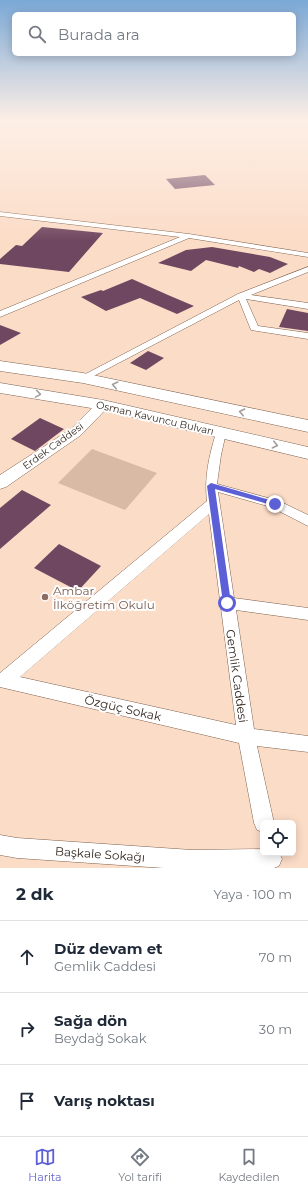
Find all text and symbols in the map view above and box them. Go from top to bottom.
search box [12,12,296,56]
icon: search [26,23,48,45]
text: Burada ara [58,25,140,44]
one-way arrow [112,381,119,390]
one-way arrow [35,389,42,398]
street label: Osman Kavuncu Bulvarı [95,398,215,438]
one-way arrow [239,409,246,417]
street label: Erdek Caddesi [20,420,86,472]
one-way arrow [272,441,278,449]
route end [266,495,284,513]
place label: Ambar İlköğretim Okulu [53,583,155,612]
marker: Ambar İlköğretim Okulu [40,592,50,602]
route start [218,594,236,612]
street label: Gemlik Caddesi [223,628,251,724]
street label: Özgüç Sokak [83,692,164,724]
map controls [260,820,296,856]
button: locate [260,820,296,856]
street label: Başkale Sokağı [54,843,146,865]
text: 2 dk [16,884,54,904]
text: Yaya · 100 m [214,886,292,902]
text: Düz devam et [54,939,163,958]
icon: ahead [16,946,38,968]
text: 70 m [259,949,292,965]
text: Gemlik Caddesi [54,958,156,974]
text: Sağa dön [54,1011,127,1030]
icon: right [16,1018,38,1040]
text: 30 m [259,1021,292,1037]
text: Beydağ Sokak [54,1030,146,1046]
icon: arrive [16,1090,38,1112]
text: Varış noktası [54,1091,155,1110]
tab: Harita [28,1146,62,1184]
tab: Yol tarifi [118,1146,162,1184]
tab: Kaydedilen [218,1146,280,1184]

